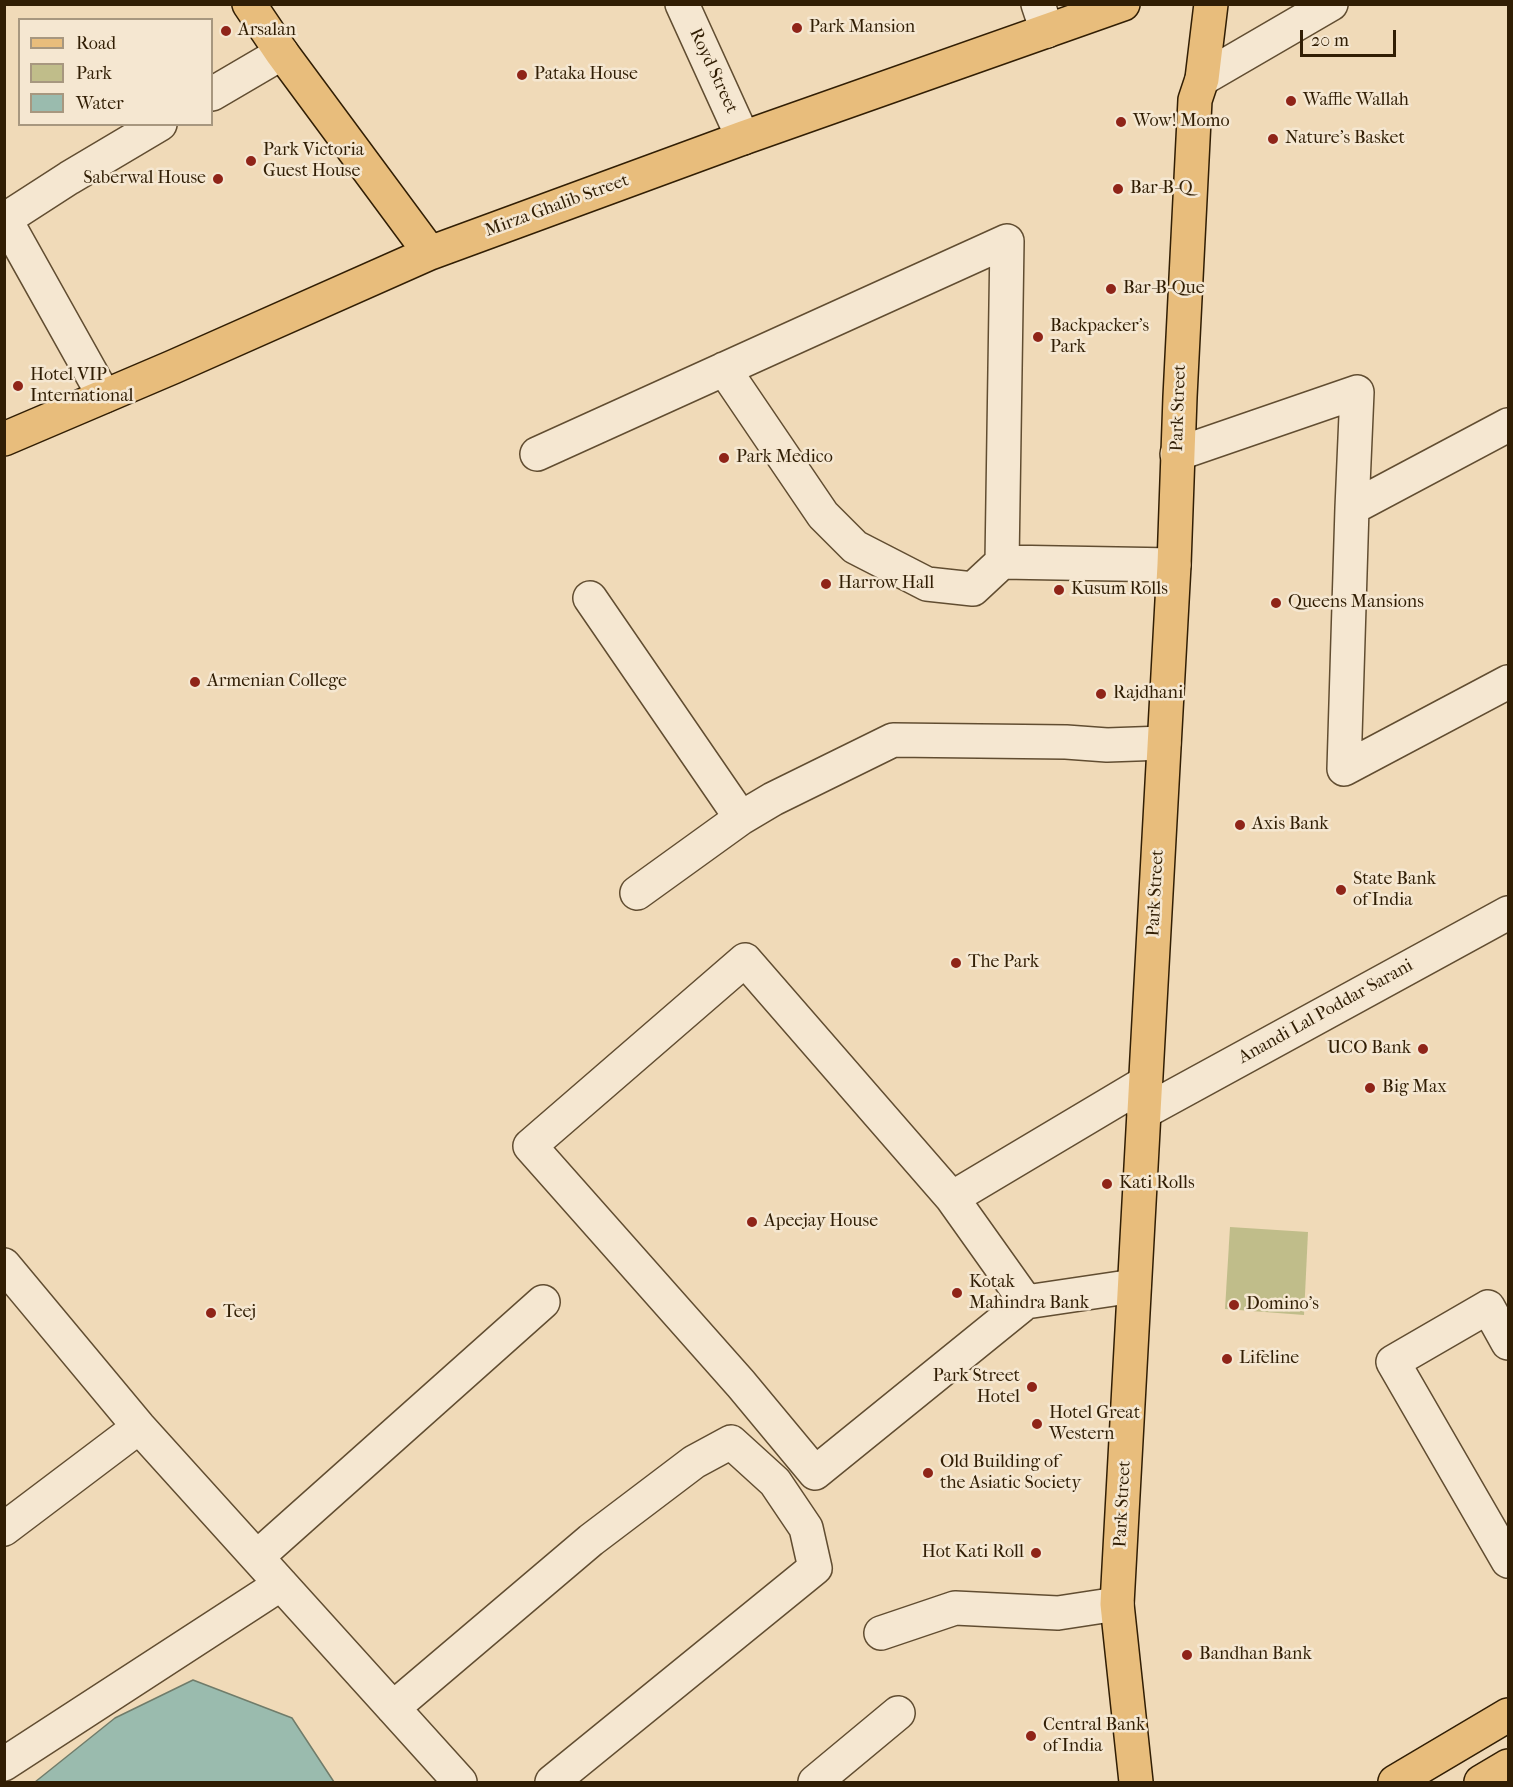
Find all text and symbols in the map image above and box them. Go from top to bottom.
place label: Park Mansion [809,17,915,39]
legend [18,18,213,126]
scale bar [1303,18,1399,56]
place label: Arsalan [238,20,296,42]
marker: Park Mansion [790,21,804,35]
marker: Arsalan [219,24,233,38]
street label: Royd Street [684,25,742,117]
text: 20 m [1311,30,1349,51]
text: Road [76,33,116,54]
text: Park [76,63,112,84]
place label: Pataka House [534,64,638,86]
marker: Pataka House [515,68,529,82]
place label: Waffle Wallah [1303,90,1409,112]
text: Water [76,93,124,114]
marker: Waffle Wallah [1284,94,1298,108]
place label: Wow! Momo [1133,111,1230,133]
marker: Wow! Momo [1114,115,1128,129]
place label: Nature's Basket [1285,128,1405,150]
marker: Nature's Basket [1266,132,1280,146]
place label: Park Victoria Guest House [263,140,364,182]
marker: Park Victoria Guest House [244,154,258,168]
place label: Saberwal House [83,168,206,190]
street label: Mirza Ghalib Street [482,170,632,242]
marker: Saberwal House [211,172,225,186]
place label: Bar-B-Q [1130,178,1193,200]
marker: Bar-B-Q [1111,182,1125,196]
place label: Bar-B-Que [1123,278,1205,300]
marker: Bar-B-Que [1104,282,1118,296]
place label: Backpacker's Park [1050,316,1149,358]
marker: Backpacker's Park [1031,330,1045,344]
street label: Park Street [1167,364,1191,452]
place label: Hotel VIP International [30,365,133,407]
marker: Hotel VIP International [11,379,25,393]
place label: Park Medico [736,447,833,469]
marker: Park Medico [717,451,731,465]
place label: Harrow Hall [838,573,934,595]
marker: Harrow Hall [819,577,833,591]
place label: Kusum Rolls [1071,579,1168,601]
marker: Kusum Rolls [1052,583,1066,597]
place label: Queens Mansions [1288,592,1424,614]
marker: Queens Mansions [1269,596,1283,610]
place label: Armenian College [207,671,347,693]
marker: Armenian College [188,675,202,689]
place label: Rajdhani [1113,683,1183,705]
marker: Rajdhani [1094,687,1108,701]
place label: Axis Bank [1252,814,1329,836]
marker: Axis Bank [1233,818,1247,832]
street label: Park Street [1143,849,1169,937]
place label: State Bank of India [1353,869,1436,912]
marker: State Bank of India [1334,883,1348,897]
place label: The Park [968,952,1039,974]
street label: Anandi Lal Poddar Sarani [1235,955,1417,1069]
marker: The Park [949,956,963,970]
place label: UCO Bank [1327,1038,1411,1060]
marker: UCO Bank [1416,1042,1430,1056]
place label: Big Max [1382,1077,1447,1099]
marker: Big Max [1363,1081,1377,1095]
place label: Kati Rolls [1119,1173,1195,1195]
marker: Kati Rolls [1100,1177,1114,1191]
place label: Apeejay House [764,1211,878,1233]
marker: Apeejay House [745,1215,759,1229]
place label: Kotak Mahindra Bank [969,1272,1089,1314]
marker: Kotak Mahindra Bank [950,1286,964,1300]
place label: Domino's [1246,1294,1319,1316]
marker: Domino's [1227,1298,1241,1312]
place label: Teej [223,1302,256,1324]
marker: Teej [204,1306,218,1320]
place label: Lifeline [1239,1348,1299,1370]
marker: Lifeline [1220,1352,1234,1366]
place label: Park Street Hotel [933,1366,1020,1408]
marker: Park Street Hotel [1025,1380,1039,1394]
place label: Hotel Great Western [1049,1403,1140,1446]
marker: Hotel Great Western [1030,1417,1044,1431]
place label: Old Building of the Asiatic Society [940,1452,1081,1494]
street label: Park Street [1110,1460,1136,1548]
marker: Old Building of the Asiatic Society [921,1466,935,1480]
place label: Hot Kati Roll [922,1542,1024,1564]
marker: Hot Kati Roll [1029,1546,1043,1560]
place label: Bandhan Bank [1199,1644,1312,1666]
marker: Bandhan Bank [1180,1648,1194,1662]
place label: Central Bank of India [1043,1715,1145,1758]
marker: Central Bank of India [1024,1729,1038,1743]

